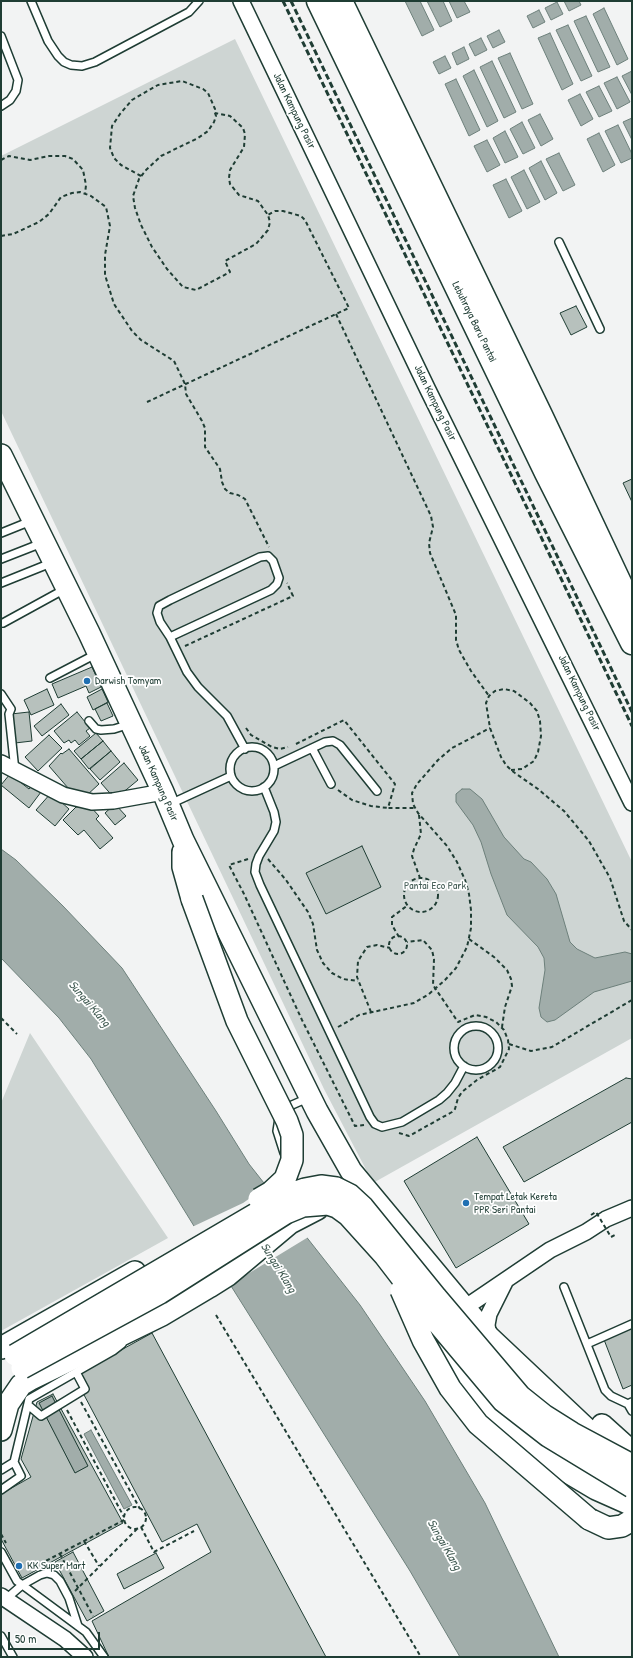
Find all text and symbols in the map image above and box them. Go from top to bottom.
street label: Jalan Kampung Pasir [270,71,318,151]
street label: Lebuhraya Baru Pantai [449,279,499,365]
street label: Jalan Kampung Pasir [411,363,459,443]
street label: Jalan Kampung Pasir [555,653,603,733]
place label: Darwish Tomyam [95,674,161,688]
marker: Darwish Tomyam [82,676,92,686]
street label: Jalan Kampung Pasir [135,743,181,823]
park label: Pantai Eco Park [404,879,466,893]
water label: Sungai Klang [65,978,113,1030]
place label: Tempat Letak Kereta PPR Seri Pantai [474,1190,557,1216]
marker: Tempat Letak Kereta PPR Seri Pantai [461,1198,471,1208]
water label: Sungai Klang [257,1240,299,1296]
water label: Sungai Klang [424,1517,464,1573]
place label: KK Super Mart [27,1559,85,1573]
marker: KK Super Mart [14,1561,24,1571]
scale bar [10,1624,102,1650]
text: 50 m [15,1630,36,1647]

